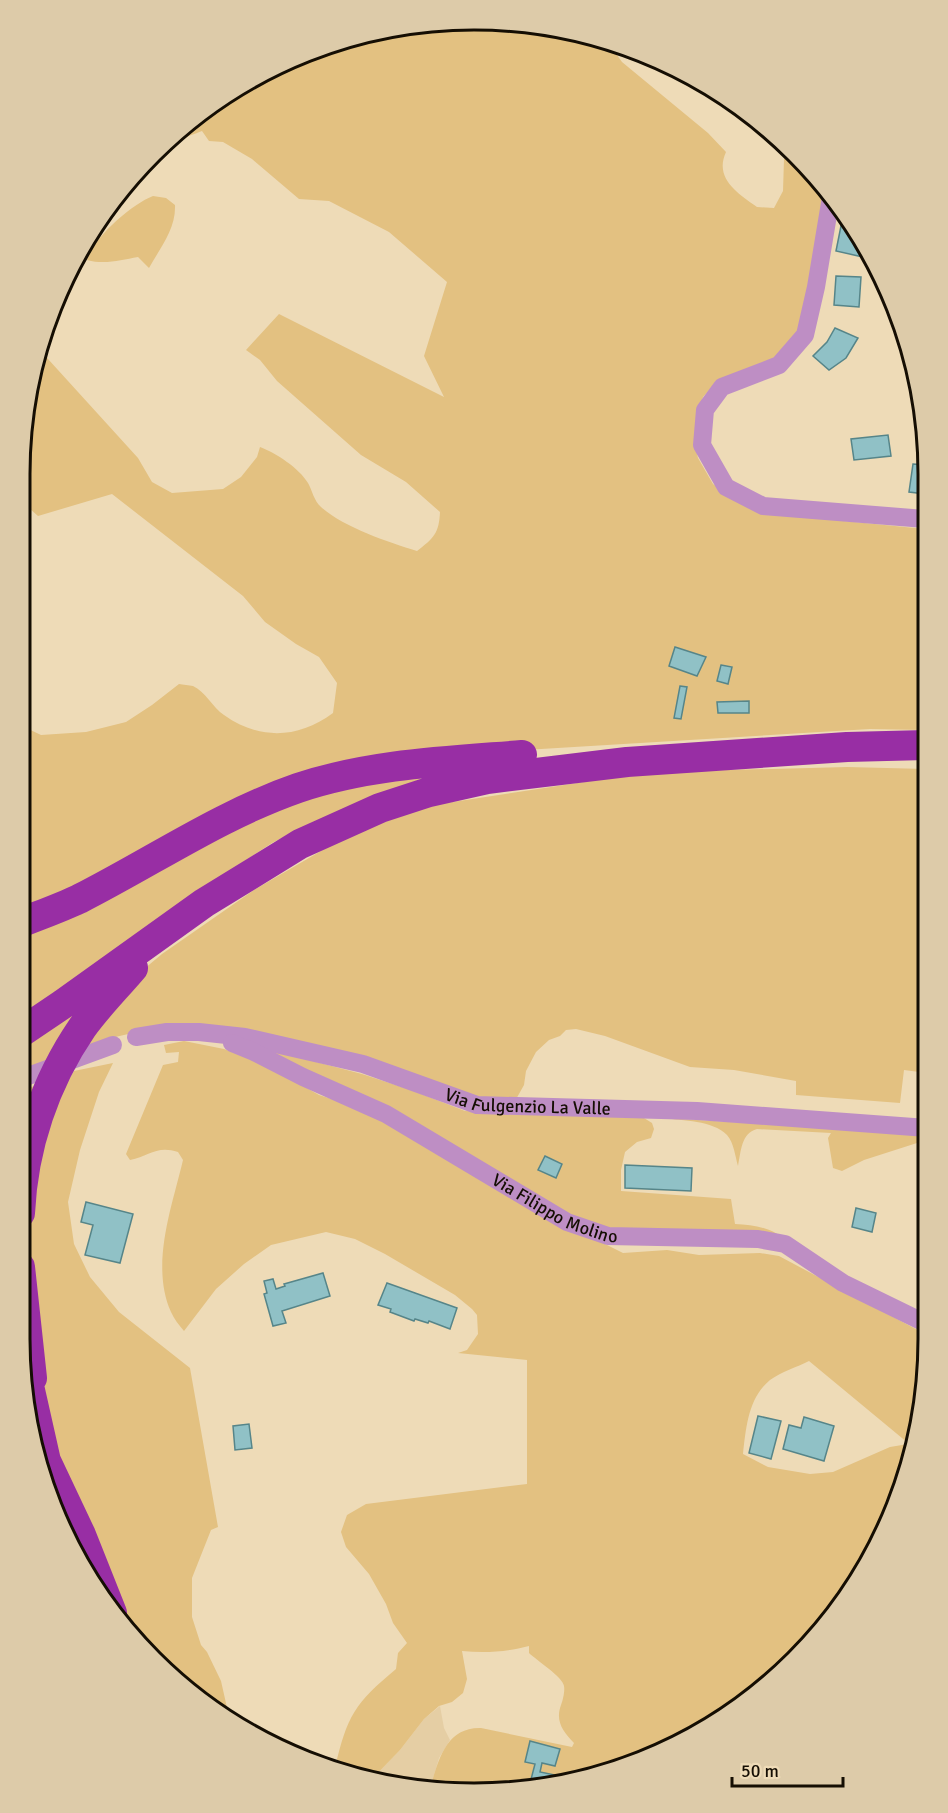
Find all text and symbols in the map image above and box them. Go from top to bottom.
street label: Via Fulgenzio La Valle [442,1083,611,1120]
street label: Via Filippo Molino [488,1169,618,1247]
scale bar [732,1750,843,1788]
text: 50 m [741,1760,779,1782]

